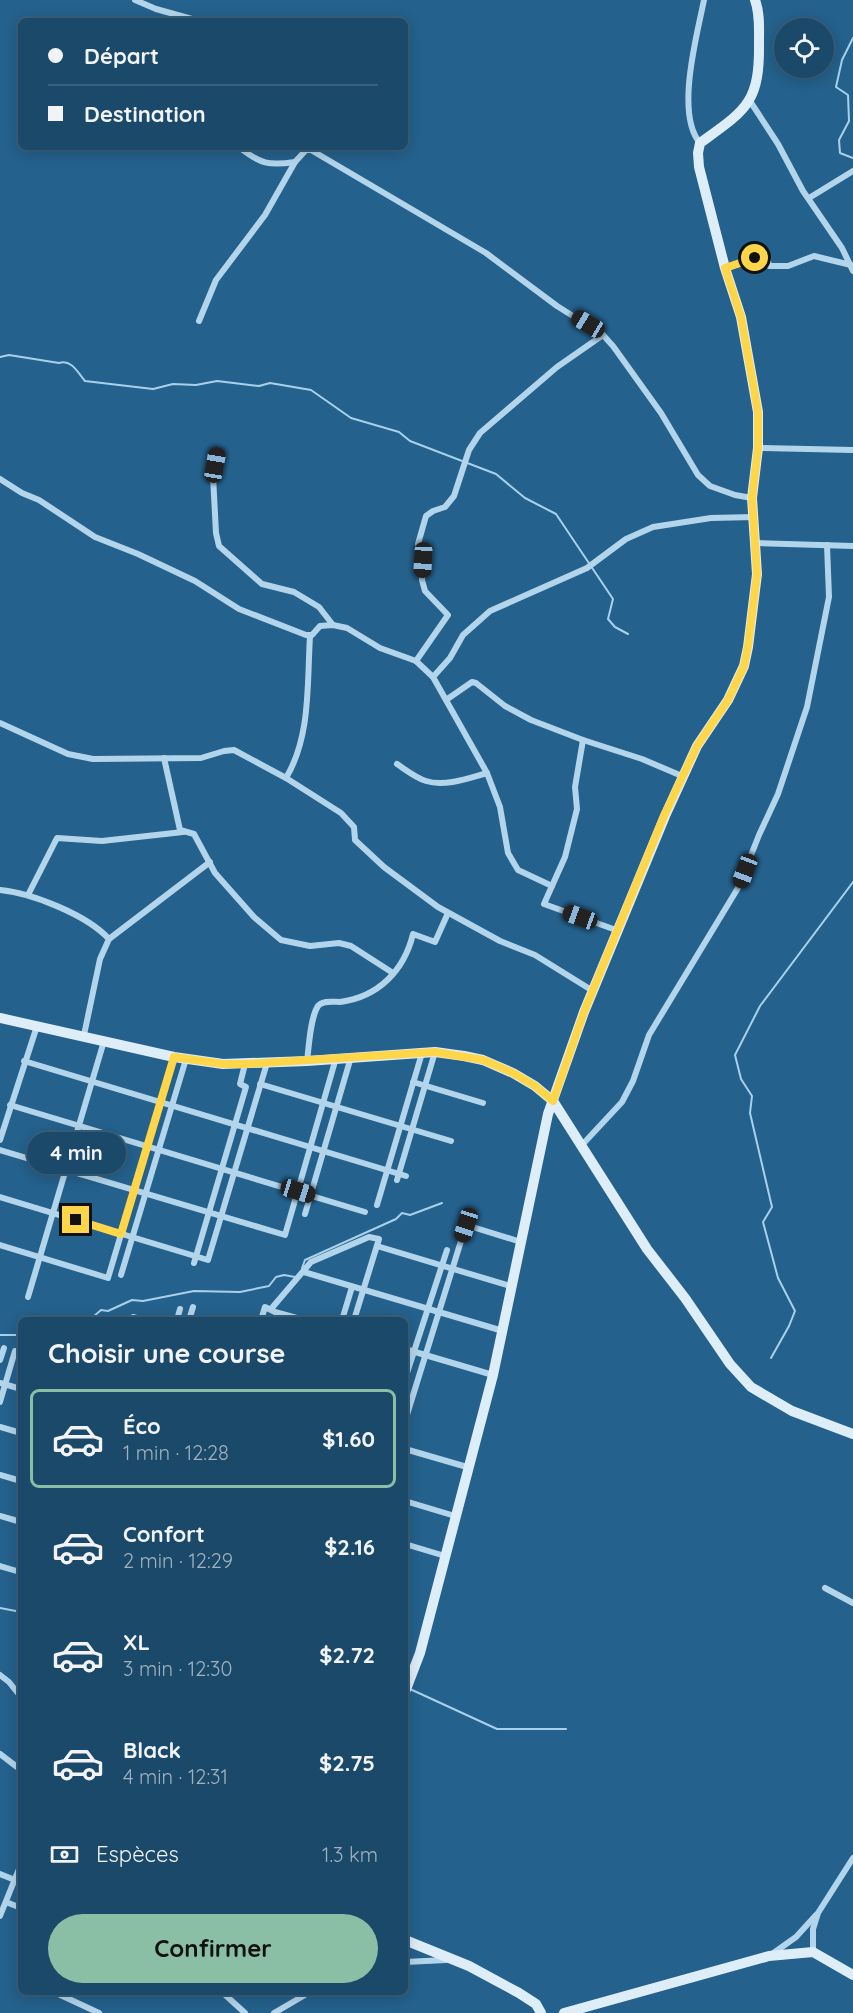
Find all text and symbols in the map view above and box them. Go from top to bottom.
map controls [774,18,834,78]
button: locate [774,18,834,78]
text: Départ [84,42,159,70]
text: Destination [84,100,206,128]
route start [741,244,768,271]
car [568,307,608,341]
car [203,446,227,484]
car [413,542,433,578]
car [730,851,760,891]
car [560,902,600,932]
callout: 4 min [26,1133,125,1175]
text: 4 min [50,1140,103,1165]
car [278,1177,318,1205]
car [452,1205,480,1245]
route end [62,1206,89,1233]
text: Choisir une course [48,1336,285,1370]
icon: car [51,1412,105,1466]
text: Éco [123,1412,161,1440]
text: $1.60 [322,1425,375,1453]
text: 1 min · 12:28 [123,1440,229,1465]
icon: car [51,1520,105,1574]
text: Confort [123,1520,205,1548]
text: $2.16 [324,1533,375,1561]
text: 2 min · 12:29 [123,1548,233,1573]
icon: car [51,1628,105,1682]
text: XL [123,1628,150,1656]
text: $2.72 [319,1641,375,1669]
text: 3 min · 12:30 [123,1656,232,1681]
icon: car [51,1736,105,1790]
text: Black [123,1736,181,1764]
text: $2.75 [319,1749,375,1777]
text: 4 min · 12:31 [123,1764,228,1789]
icon: cash [48,1838,81,1871]
text: Espèces [96,1840,179,1868]
text: 1.3 km [322,1842,378,1867]
button: Confirmer [48,1914,378,1983]

